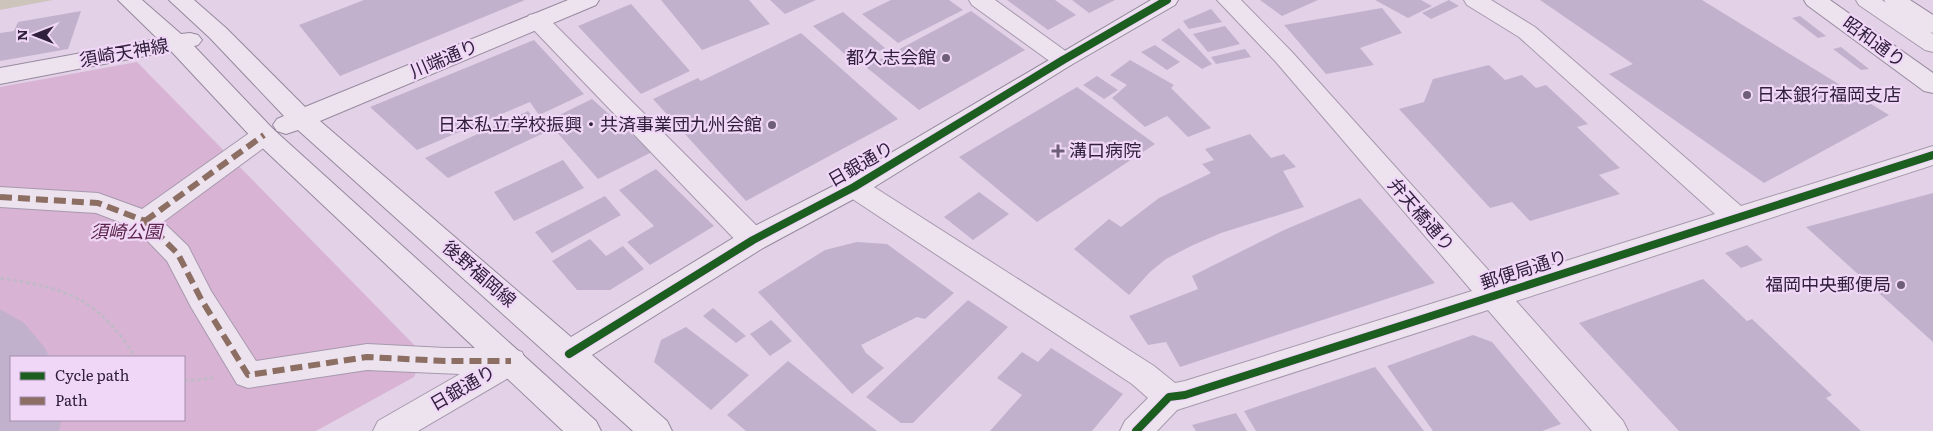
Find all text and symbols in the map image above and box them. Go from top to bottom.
street label: 昭和通り [1838,9,1912,73]
north arrow [10,10,60,60]
text: N [11,29,31,41]
street label: 須崎天神線 [77,30,170,73]
street label: 川端通り [405,31,482,84]
place label: 都久志会館 [846,43,936,70]
marker: 都久志会館 [940,52,952,64]
place label: 日本銀行福岡支店 [1757,80,1901,107]
marker: 日本銀行福岡支店 [1741,89,1753,101]
place label: 日本私立学校振興・共済事業団九州会館 [438,110,762,137]
marker: 日本私立学校振興・共済事業団九州会館 [766,119,778,131]
street label: 日銀通り [822,133,898,192]
place label: 溝口病院 [1069,136,1141,163]
marker: 溝口病院 [1051,144,1065,158]
street label: 弁天橋通り [1382,171,1462,257]
park label: 須崎公園 [90,217,165,244]
street label: 後野福岡線 [437,233,523,313]
street label: 郵便局通り [1477,242,1571,295]
place label: 福岡中央郵便局 [1765,270,1891,297]
marker: 福岡中央郵便局 [1895,279,1907,291]
legend [10,356,185,421]
street label: 日銀通り [424,357,500,416]
text: Cycle path [55,363,130,386]
text: Path [55,388,88,411]

